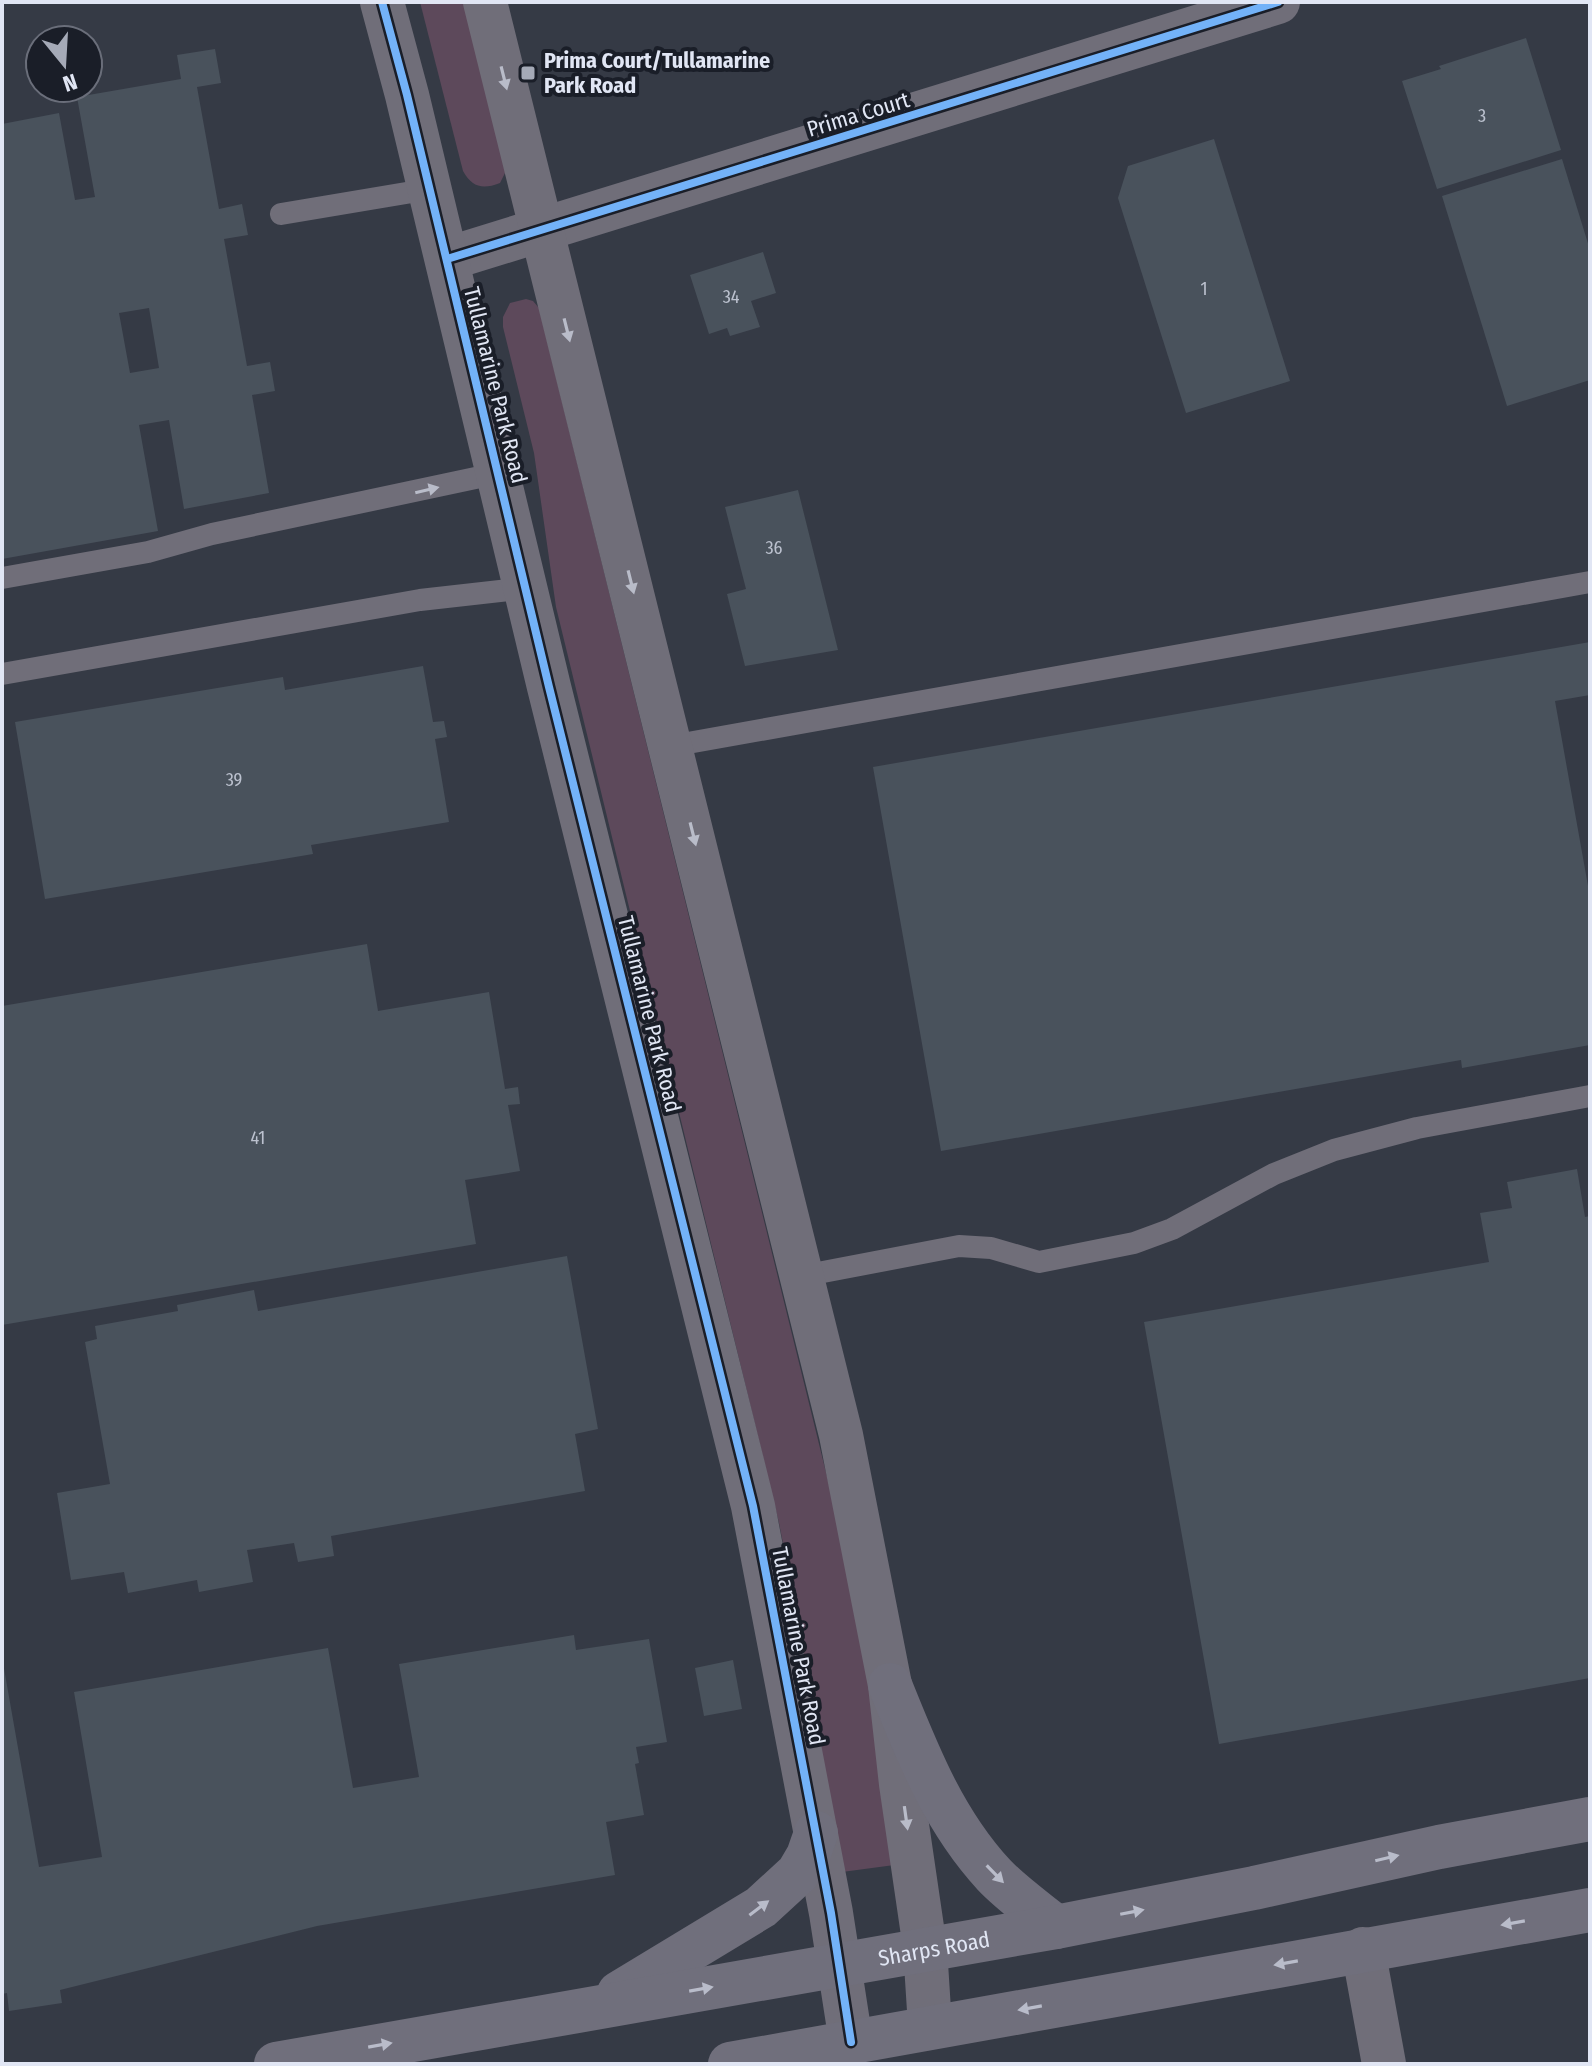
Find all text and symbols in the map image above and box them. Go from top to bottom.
north arrow [24,24,104,104]
place label: Prima Court/Tullamarine Park Road [544,47,770,99]
marker: Prima Court/Tullamarine Park Road [519,64,537,82]
one-way arrow [498,65,510,90]
text: N [60,68,80,97]
street label: Prima Court [804,86,913,143]
house number: 3 [1478,105,1486,127]
house number: 1 [1200,278,1208,300]
street label: Tullamarine Park Road [458,284,533,486]
house number: 34 [723,286,740,308]
one-way arrow [562,317,574,342]
one-way arrow [415,483,440,496]
house number: 36 [765,537,783,559]
one-way arrow [625,570,637,595]
house number: 39 [226,769,242,791]
one-way arrow [687,822,699,847]
street label: Tullamarine Park Road [612,913,687,1115]
house number: 41 [251,1127,265,1149]
street label: Tullamarine Park Road [766,1545,831,1748]
one-way arrow [900,1805,913,1830]
one-way arrow [1374,1851,1399,1864]
one-way arrow [985,1864,1003,1883]
one-way arrow [748,1900,769,1916]
one-way arrow [1120,1905,1145,1918]
one-way arrow [1500,1917,1525,1930]
street label: Sharps Road [876,1926,992,1972]
one-way arrow [1273,1957,1298,1969]
one-way arrow [689,1982,714,1994]
one-way arrow [1017,2003,1042,2015]
one-way arrow [368,2039,393,2051]

